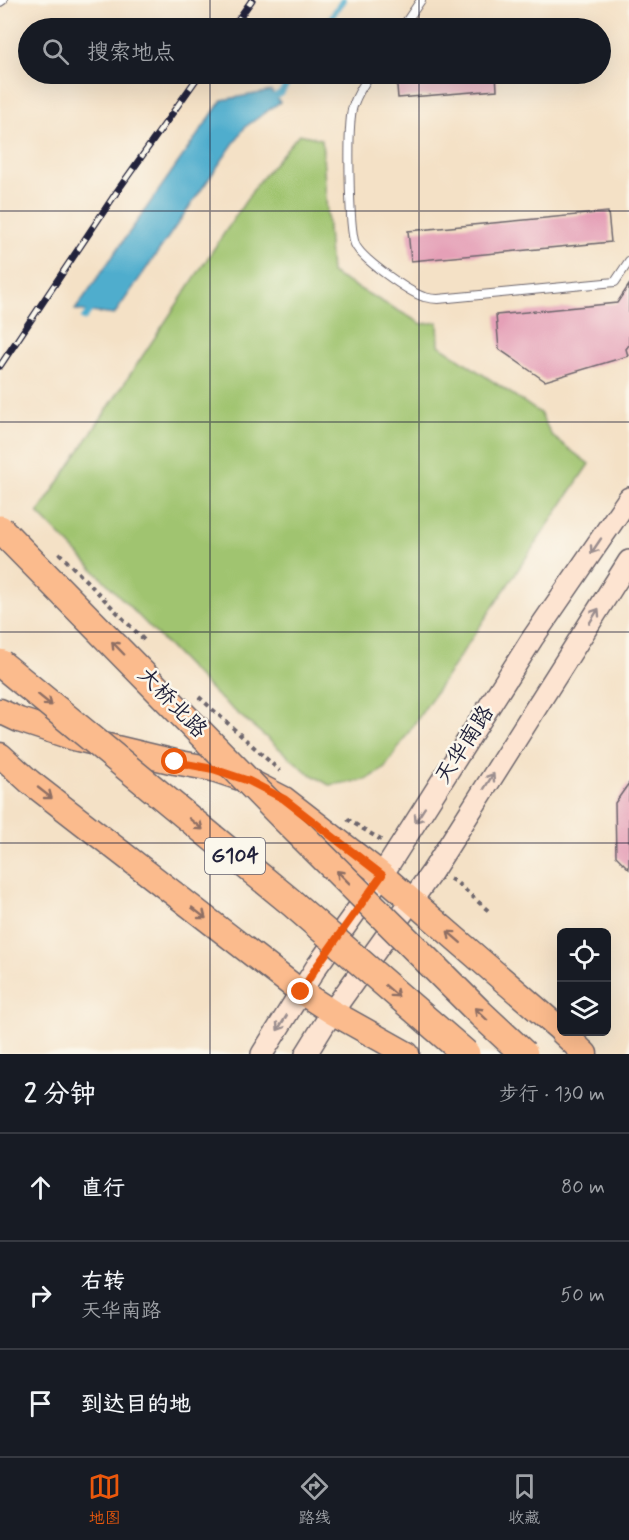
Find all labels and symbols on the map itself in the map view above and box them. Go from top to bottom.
one-way arrow [590,537,602,554]
one-way arrow [588,608,600,625]
one-way arrow [111,640,125,655]
street label: 大桥北路 [131,662,213,744]
one-way arrow [37,693,52,707]
street label: 天华南路 [429,700,501,790]
route start [161,748,187,774]
one-way arrow [484,773,496,790]
one-way arrow [36,787,52,799]
one-way arrow [414,806,426,822]
one-way arrow [188,817,204,830]
road number: G104 [205,838,265,874]
one-way arrow [335,869,350,884]
one-way arrow [190,906,206,919]
one-way arrow [446,931,462,944]
route end [287,978,313,1004]
one-way arrow [384,984,400,997]
one-way arrow [473,1007,488,1022]
one-way arrow [275,1014,287,1031]

